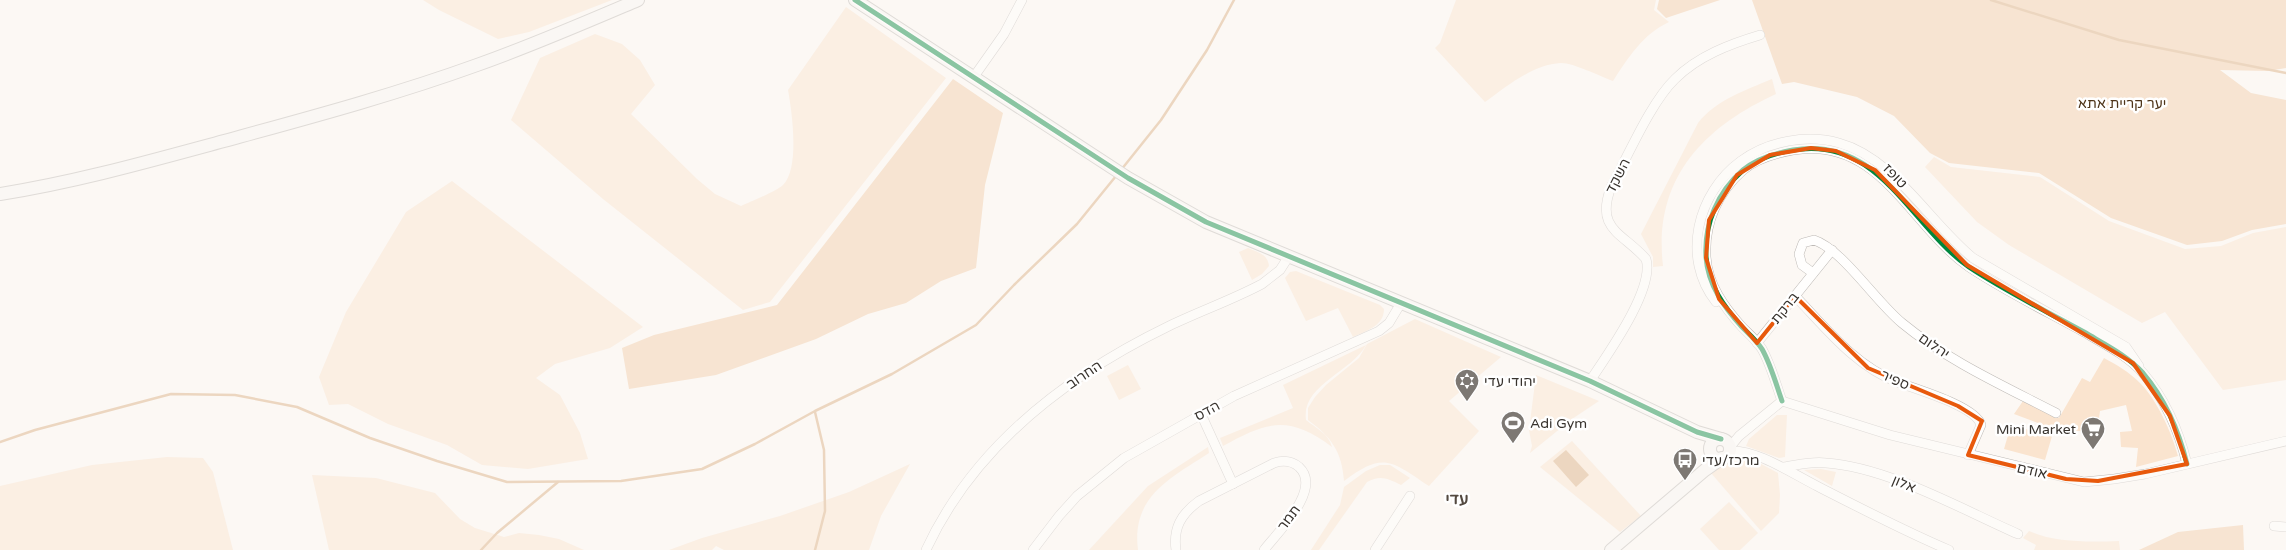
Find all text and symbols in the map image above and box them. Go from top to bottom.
park label: יער קריית אתא [2078,95,2166,112]
street label: השקד [1602,156,1634,196]
street label: טופז [1879,160,1911,192]
street label: ברקת [1767,289,1803,327]
street label: יהלום [1915,330,1953,362]
street label: החרוב [1063,357,1105,393]
street label: ספיר [1878,366,1912,394]
synagogue icon: יהודי עדי [1454,368,1480,402]
place label: יהודי עדי [1484,373,1536,390]
street label: הדס [1191,397,1223,425]
sports icon: Adi Gym [1500,410,1526,444]
place label: Adi Gym [1530,415,1587,432]
supermarket icon: Mini Market [2080,416,2106,450]
place label: Mini Market [1996,421,2077,438]
bus stop icon: מרכז/עדי [1672,447,1698,481]
place label: מרכז/עדי [1702,452,1760,469]
street label: אודם [2015,459,2049,483]
street label: אלון [1890,471,1918,497]
district label: עדי [1446,489,1468,509]
street label: תמר [1274,502,1304,534]

